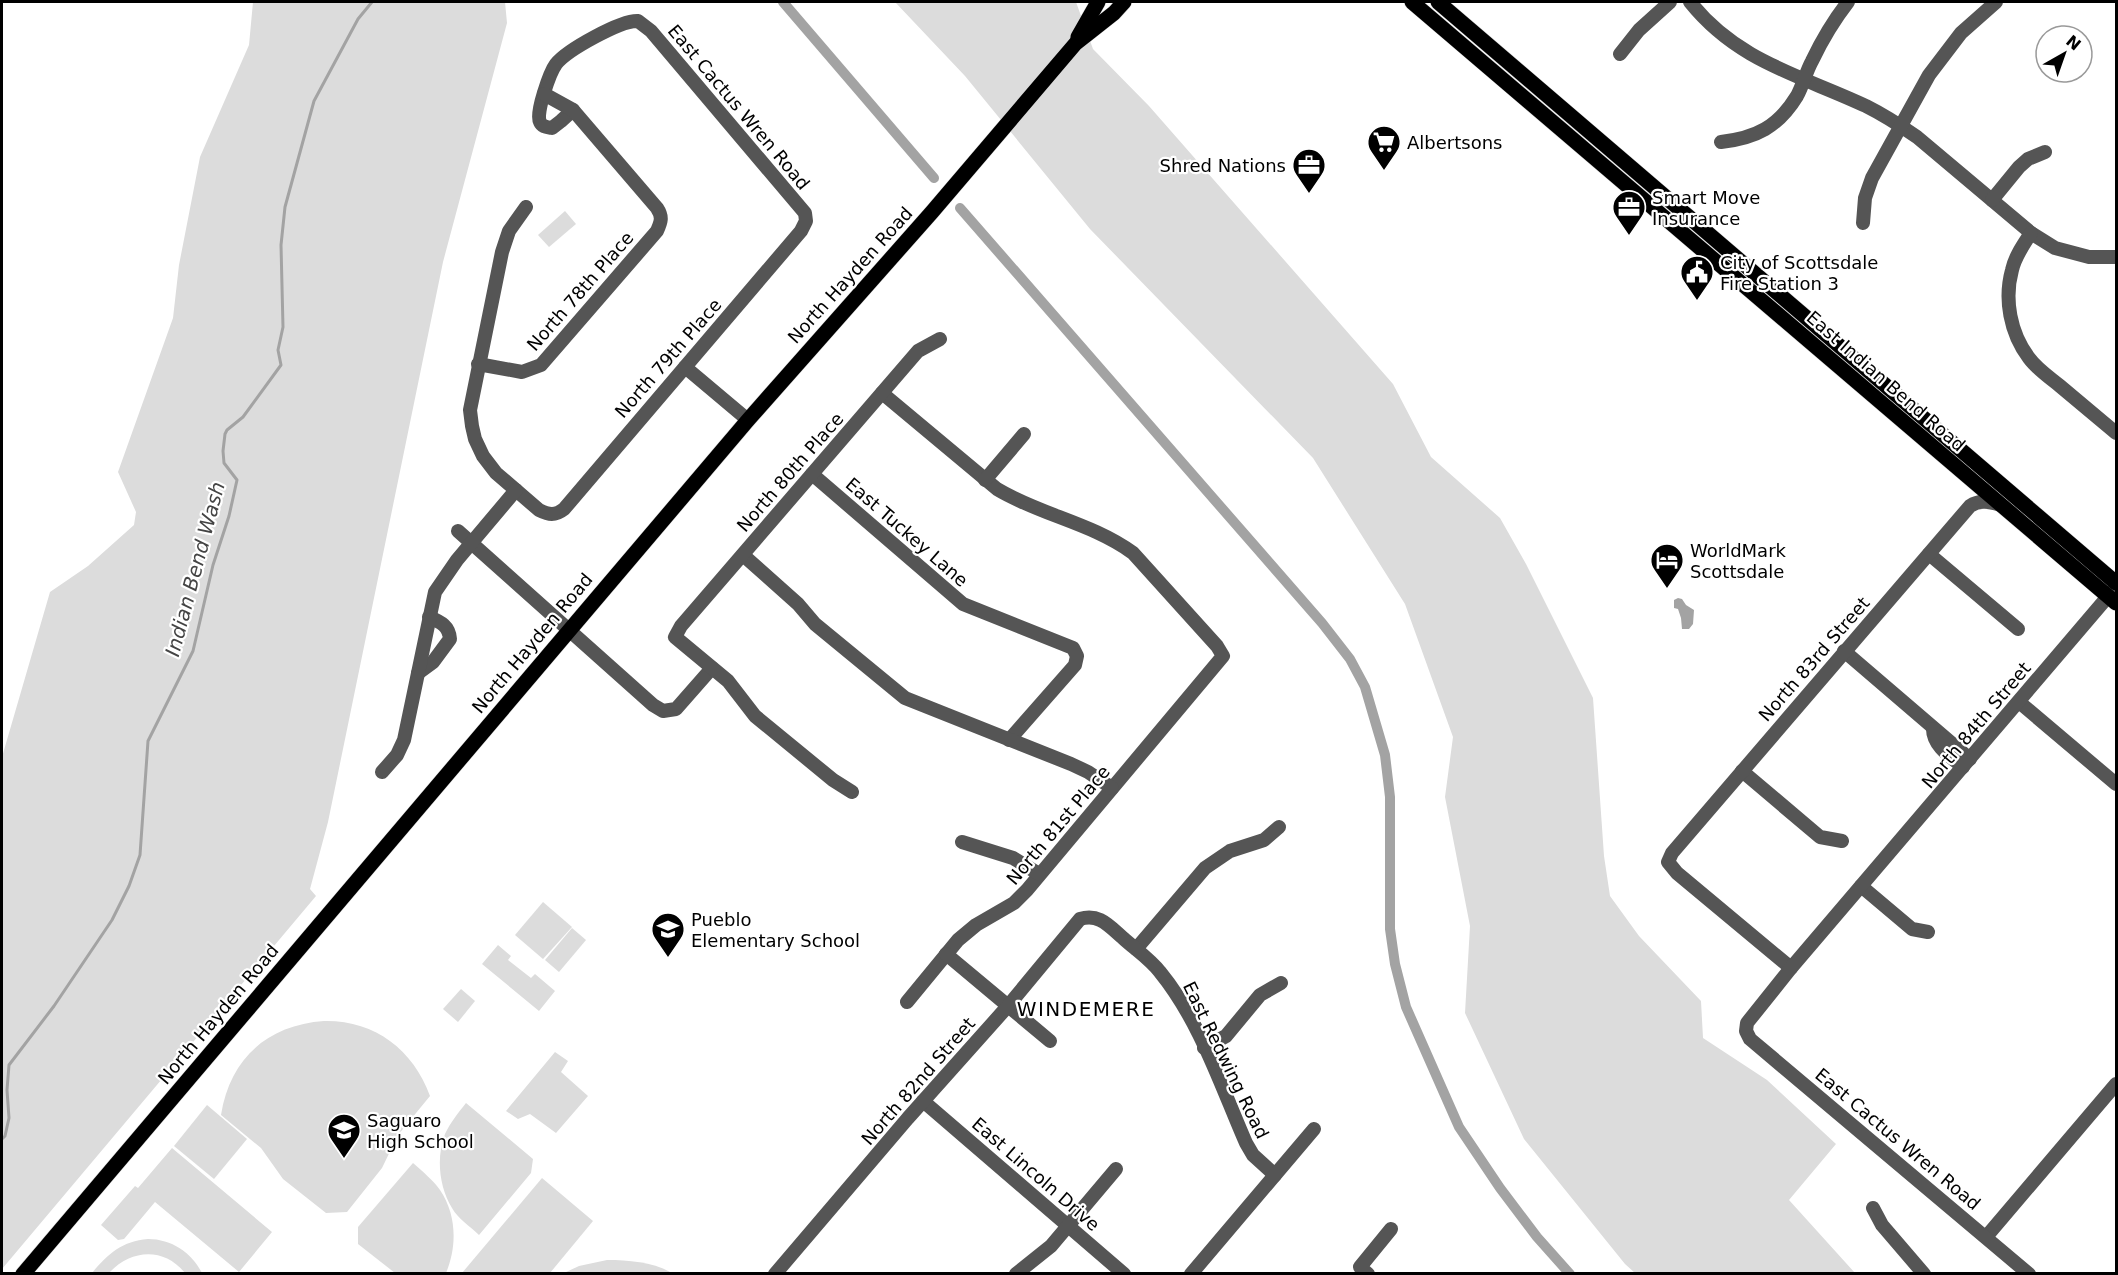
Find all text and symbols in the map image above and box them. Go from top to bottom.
street label: East Cactus Wren Road [664,20,814,194]
north arrow [2034,24,2094,84]
text: N [2062,31,2085,54]
supermarket icon: Albertsons [1366,124,1402,171]
place label: Albertsons [1407,132,1502,153]
office icon: Shred Nations [1291,147,1327,194]
place label: Shred Nations [1160,155,1286,176]
place label: Smart Move Insurance [1652,187,1760,229]
office icon: Smart Move Insurance [1611,189,1647,236]
street label: North Hayden Road [783,203,917,347]
street label: North 78th Place [523,227,637,355]
place label: City of Scottsdale Fire Station 3 [1720,252,1878,294]
public building icon: City of Scottsdale Fire Station 3 [1679,254,1715,301]
street label: North 79th Place [611,294,725,422]
street label: East Indian Bend Road [1803,306,1969,456]
street label: North 80th Place [733,408,847,536]
street label: East Tuckey Lane [842,473,972,591]
water label: Indian Bend Wash [160,479,230,659]
place label: WorldMark Scottsdale [1690,540,1787,582]
hotel icon: WorldMark Scottsdale [1649,542,1685,589]
street label: North Hayden Road [467,569,597,717]
street label: North 83rd Street [1754,593,1874,725]
street label: North 84th Street [1917,658,2035,792]
street label: North 81st Place [1002,761,1114,889]
place label: Pueblo Elementary School [691,909,860,951]
school or university icon: Pueblo Elementary School [650,911,686,958]
street label: North Hayden Road [153,940,283,1088]
street label: East Redwing Road [1179,978,1273,1142]
district label: WINDEMERE [1017,997,1155,1021]
street label: North 82nd Street [857,1013,979,1149]
street label: East Cactus Wren Road [1811,1064,1985,1214]
place label: Saguaro High School [367,1110,474,1152]
school or university icon: Saguaro High School [326,1112,362,1159]
street label: East Lincoln Drive [968,1113,1104,1235]

